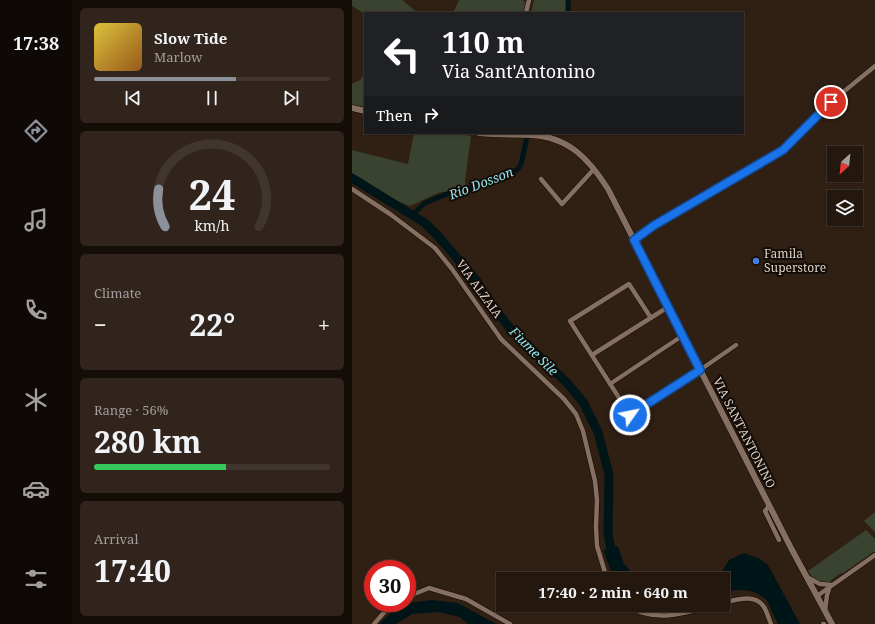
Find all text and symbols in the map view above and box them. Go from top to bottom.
text: 110 m [442,23,524,61]
text: Slow Tide [154,28,227,48]
icon: left [376,28,428,80]
text: 17:38 [13,31,59,55]
text: Marlow [154,48,202,66]
text: Via Sant'Antonino [442,59,596,83]
pin [814,85,848,119]
icon: previous [122,87,144,109]
icon: pause [201,87,223,109]
icon: next [280,87,302,109]
icon: arrive [820,91,842,113]
icon: right [420,104,442,126]
text: Then [376,105,412,125]
icon: directions [22,117,50,145]
north arrow [827,146,863,182]
map controls [827,146,863,226]
water label: Rio Dosson [445,162,516,204]
text: 24 [188,166,236,222]
button: layers [827,190,863,226]
icon: music [22,206,50,234]
text: km/h [194,215,230,234]
place label: Famila Superstore [764,245,826,276]
street label: VIA ALZAIA [452,256,507,322]
marker: Famila Superstore [751,256,761,266]
text: Climate [94,284,141,302]
icon: phone [22,296,50,324]
text: 22° [189,304,235,345]
text: − [94,309,107,339]
text: + [318,309,330,339]
water label: Fiume Sile [505,322,563,380]
street label: VIA SANT'ANTONINO [709,374,780,491]
icon: climate [22,386,50,414]
position arrow [609,394,651,436]
text: Range · 56% [94,401,168,419]
text: 280 km [94,421,201,462]
icon: car [22,475,50,503]
text: Arrival [94,530,138,548]
text: 17:40 [94,550,171,591]
speed limit sign: 30 [364,560,416,612]
icon: filters [22,565,50,593]
text: 17:40 · 2 min · 640 m [538,582,688,602]

